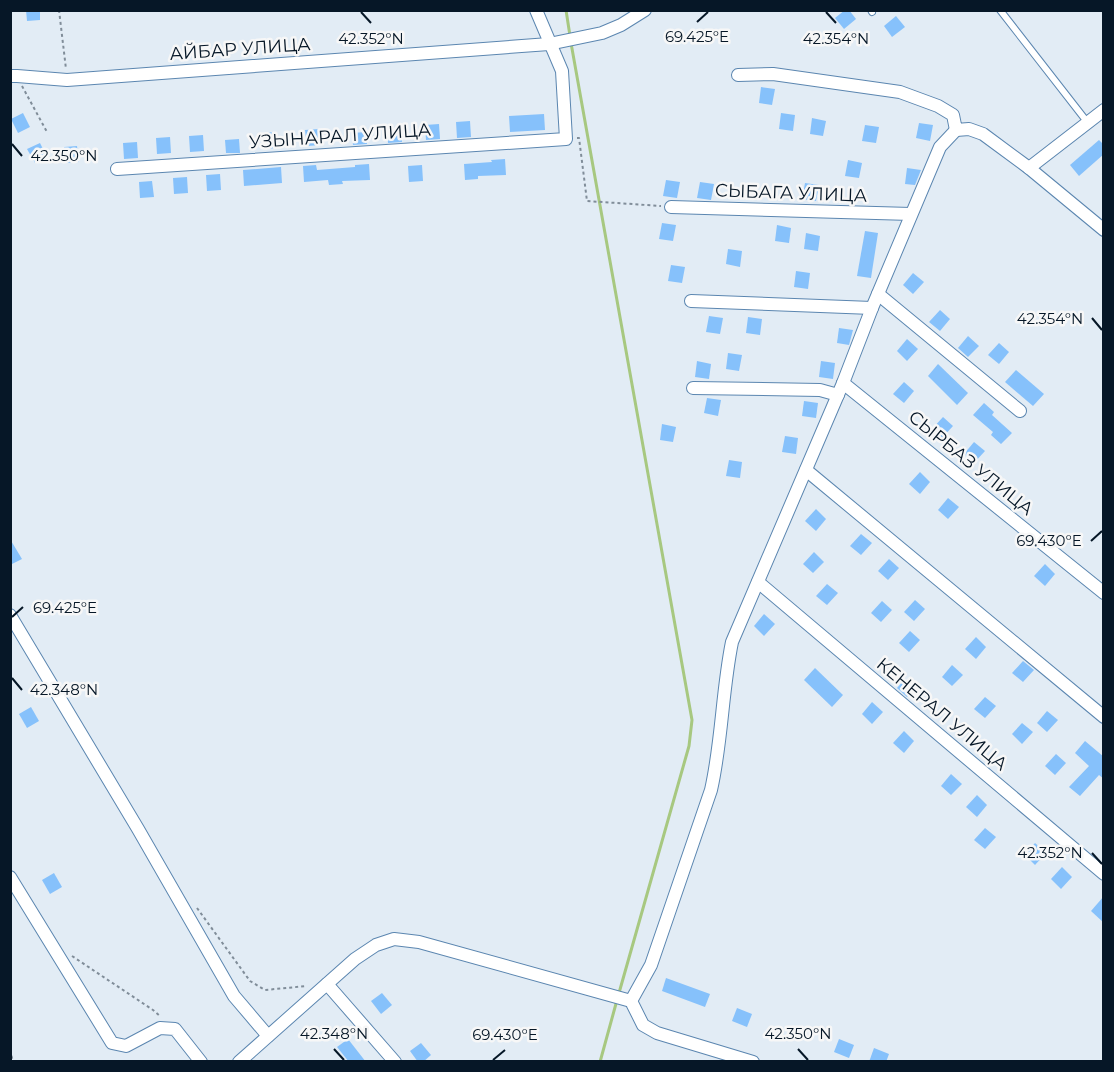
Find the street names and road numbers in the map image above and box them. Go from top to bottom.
street label: АЙБАР УЛИЦА [169,33,312,65]
street label: УЗЫНАРАЛ УЛИЦА [248,119,432,153]
street label: СЫБАГА УЛИЦА [715,179,868,207]
street label: СЫРБАЗ УЛИЦА [904,406,1038,521]
street label: КЕНЕРАЛ УЛИЦА [872,653,1012,776]

